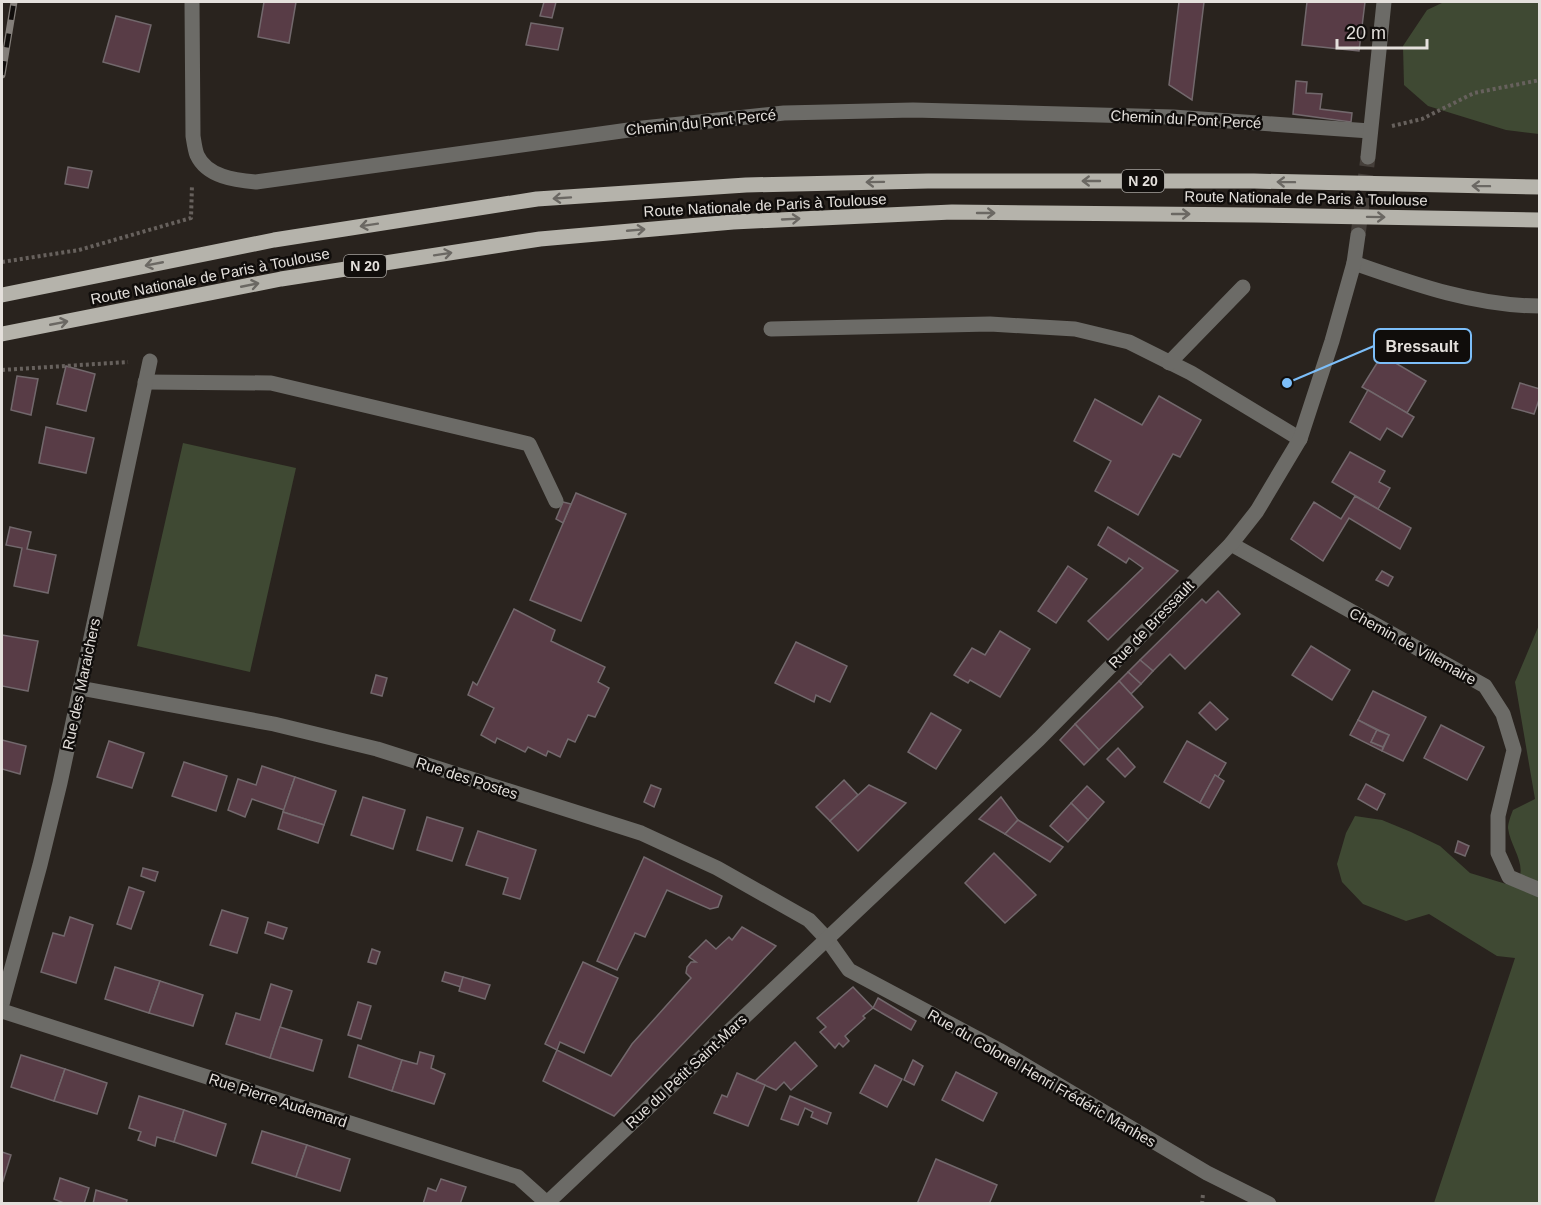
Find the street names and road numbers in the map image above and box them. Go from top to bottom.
street label: Chemin du Pont Percé [625,106,777,138]
street label: Chemin du Pont Percé [1110,107,1262,131]
road number: N 20 [1122,170,1164,192]
street label: Route Nationale de Paris à Toulouse [1184,187,1428,209]
street label: Route Nationale de Paris à Toulouse [643,190,887,220]
street label: Route Nationale de Paris à Toulouse [89,244,331,308]
road number: N 20 [344,255,386,277]
street label: Rue de Bressault [1105,576,1198,671]
street label: Chemin de Villemaire [1347,604,1479,688]
street label: Rue des Maraichers [59,617,103,751]
street label: Rue des Postes [414,754,520,802]
street label: Rue du Colonel Henri Frédéric Manhes [925,1006,1159,1150]
street label: Rue du Petit Saint-Mars [622,1010,750,1132]
street label: Rue Pierre Audemard [207,1070,349,1130]

